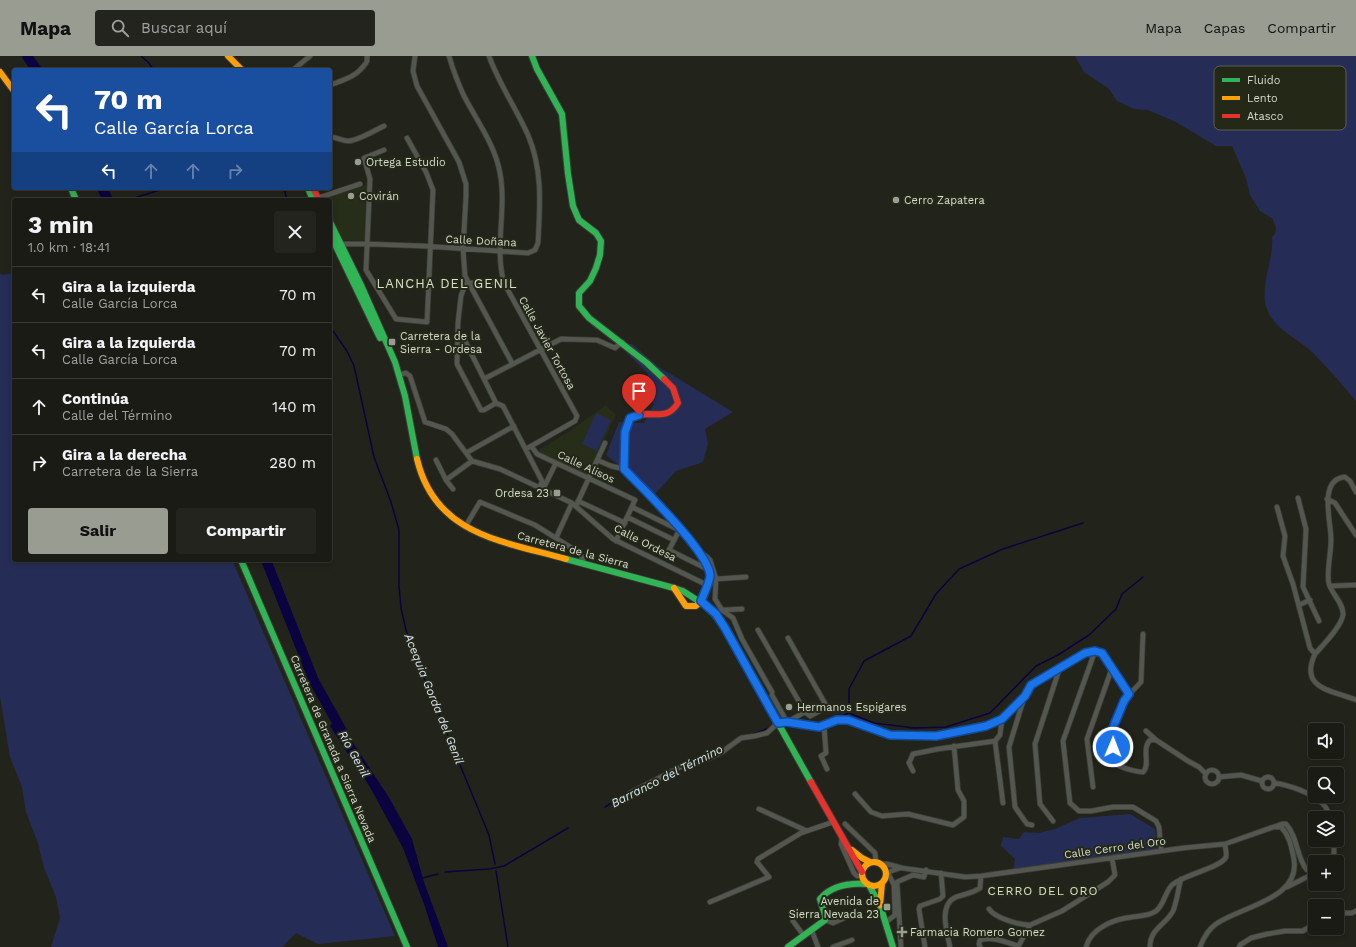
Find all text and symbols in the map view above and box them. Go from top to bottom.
search box [95,10,375,46]
text: Mapa [20,17,71,40]
icon: search [109,17,131,39]
text: Buscar aquí [141,19,227,37]
text: Mapa [1145,20,1182,36]
text: Capas [1204,20,1245,36]
text: Compartir [1267,20,1336,36]
legend [1214,66,1346,130]
text: Fluido [1247,74,1280,87]
text: 70 m [94,83,163,116]
icon: left [28,84,80,136]
text: Lento [1247,92,1278,105]
text: Atasco [1247,110,1283,123]
text: Calle García Lorca [94,117,254,138]
place label: Ortega Estudio [366,156,446,169]
marker: Ortega Estudio [353,157,363,167]
icon: left [98,160,120,182]
icon: ahead [140,160,162,182]
icon: ahead [182,160,204,182]
icon: right [224,160,246,182]
place label: Covirán [359,190,399,203]
marker: Covirán [346,191,356,201]
place label: Cerro Zapatera [904,194,985,207]
marker: Cerro Zapatera [891,195,901,205]
text: 3 min [28,211,94,239]
button: close [274,211,316,253]
street label: Calle Doñana [445,233,517,249]
text: 1.0 km · 18:41 [28,240,110,255]
district label: LANCHA DEL GENIL [376,276,518,291]
text: Gira a la izquierda [62,278,195,296]
icon: left [28,284,50,306]
text: 70 m [279,286,316,304]
street label: Calle Javier Tortosa [516,294,578,392]
text: Calle García Lorca [62,296,177,311]
place label: Carretera de la Sierra - Ordesa [400,330,482,356]
text: Gira a la izquierda [62,334,195,352]
marker: Carretera de la Sierra - Ordesa [387,337,397,347]
icon: left [28,340,50,362]
text: 70 m [279,342,316,360]
text: Calle García Lorca [62,352,177,367]
pin [622,374,656,415]
icon: arrive [628,380,650,402]
text: Continúa [62,390,129,408]
icon: ahead [28,396,50,418]
text: 140 m [272,398,316,416]
text: Calle del Término [62,408,172,423]
text: Gira a la derecha [62,446,187,464]
street label: Calle Alisos [555,448,617,486]
icon: right [28,452,50,474]
text: 280 m [269,454,316,472]
text: Carretera de la Sierra [62,464,198,479]
place label: Ordesa 23 [495,487,549,500]
marker: Ordesa 23 [552,488,562,498]
button: Salir [28,508,168,554]
button: Compartir [176,508,316,554]
street label: Calle Ordesa [612,522,678,564]
street label: Carretera de la Sierra [516,529,630,571]
water label: Acequia Gorda del Genil [401,631,467,767]
street label: Carretera de Granada a Sierra Nevada [287,653,379,845]
place label: Hermanos Espigares [797,701,907,714]
marker: Hermanos Espigares [784,702,794,712]
map controls [1308,723,1344,935]
button: sound [1308,723,1344,759]
position arrow [1092,726,1134,768]
water label: Río Genil [335,728,373,780]
water label: Barranco del Término [609,742,725,810]
button: search [1308,767,1344,803]
button: layers [1308,811,1344,847]
street label: Calle Cerro del Oro [1063,834,1167,862]
button: + [1308,855,1344,891]
district label: CERRO DEL ORO [988,884,1098,898]
place label: Avenida de Sierra Nevada 23 [789,895,879,921]
button: − [1308,899,1344,935]
marker: Avenida de Sierra Nevada 23 [882,902,892,912]
place label: Farmacia Romero Gomez [910,926,1045,939]
marker: Farmacia Romero Gomez [897,927,907,937]

